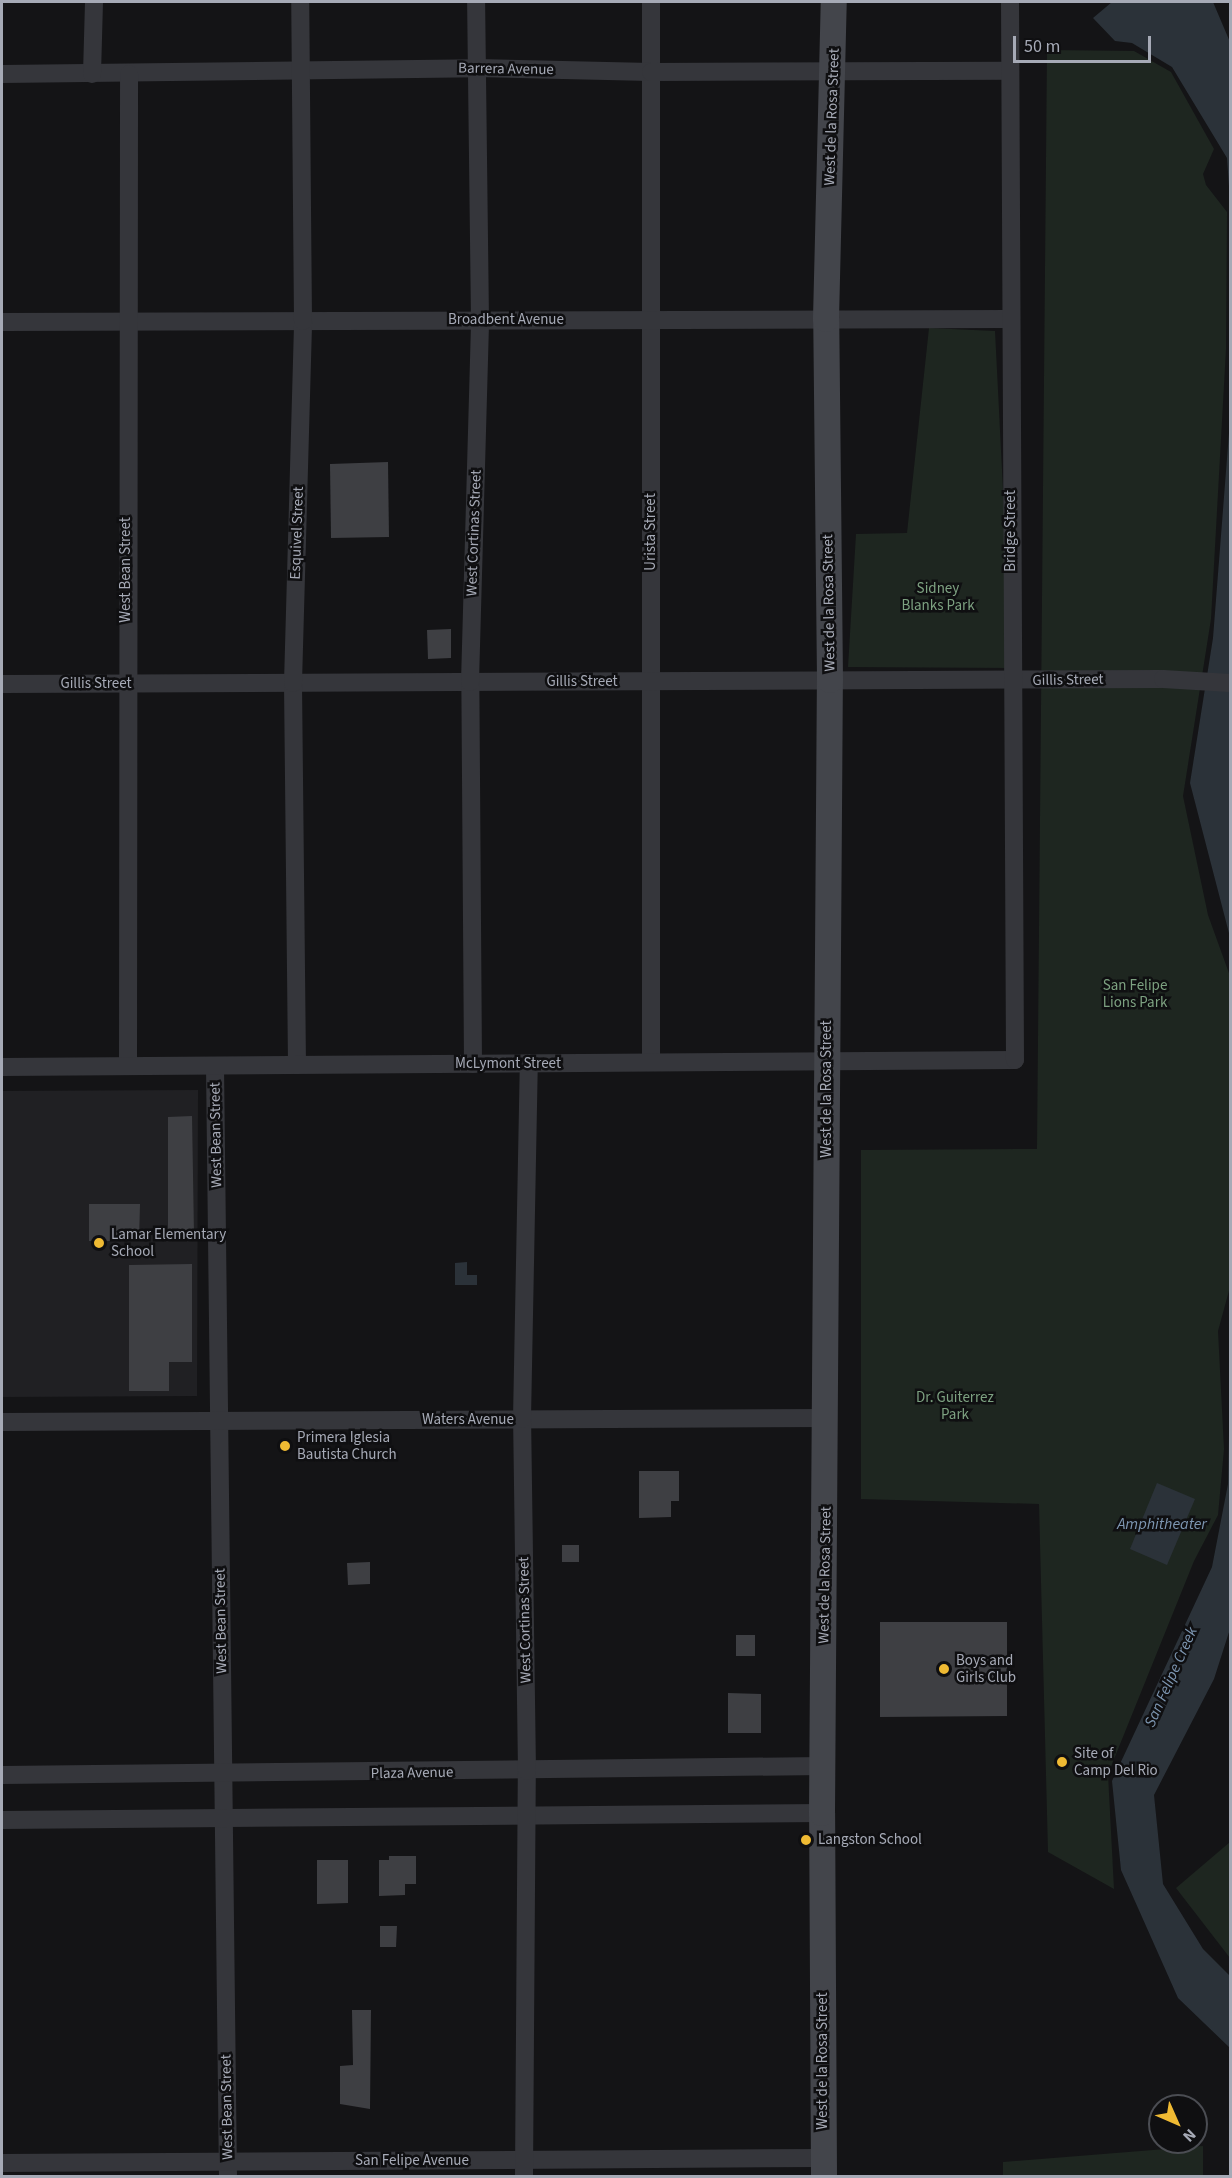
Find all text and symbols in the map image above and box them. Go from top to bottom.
scale bar [1016,24,1154,62]
text: 50 m [1024,34,1060,59]
street label: West de la Rosa Street [821,48,843,186]
street label: Barrera Avenue [458,59,554,79]
street label: Broadbent Avenue [448,311,564,329]
street label: West Cortinas Street [463,469,485,597]
street label: Esquivel Street [286,486,308,580]
street label: Bridge Street [1002,490,1020,572]
street label: Urista Street [642,493,660,571]
street label: West Bean Street [117,517,135,623]
street label: West de la Rosa Street [819,534,839,672]
park label: Sidney Blanks Park [901,579,975,614]
street label: Gillis Street [1032,670,1104,690]
street label: Gillis Street [546,673,618,691]
street label: Gillis Street [60,675,132,693]
park label: San Felipe Lions Park [1103,976,1167,1011]
street label: West de la Rosa Street [818,1020,836,1158]
street label: McLymont Street [455,1055,561,1073]
street label: West Bean Street [206,1082,226,1188]
place label: Lamar Elementary School [111,1225,226,1260]
marker: Lamar Elementary School [92,1236,106,1250]
park label: Dr. Guiterrez Park [916,1388,994,1423]
street label: Waters Avenue [422,1411,514,1429]
place label: Primera Iglesia Bautista Church [297,1428,397,1463]
marker: Primera Iglesia Bautista Church [278,1439,292,1453]
street label: West de la Rosa Street [815,1506,835,1644]
water label: Amphitheater [1117,1514,1207,1534]
street label: West Cortinas Street [515,1557,535,1683]
street label: West Bean Street [211,1568,231,1674]
water label: San Felipe Creek [1140,1624,1202,1730]
place label: Boys and Girls Club [956,1651,1016,1686]
marker: Boys and Girls Club [937,1662,951,1676]
place label: Site of Camp Del Rio [1074,1744,1158,1779]
marker: Site of Camp Del Rio [1055,1755,1069,1769]
street label: Plaza Avenue [370,1763,454,1783]
place label: Langston School [818,1831,922,1849]
marker: Langston School [799,1833,813,1847]
street label: West de la Rosa Street [814,1992,832,2130]
street label: West Bean Street [217,2054,237,2160]
north arrow [1148,2094,1208,2154]
text: N [1178,2124,1201,2147]
street label: San Felipe Avenue [355,2152,469,2170]

